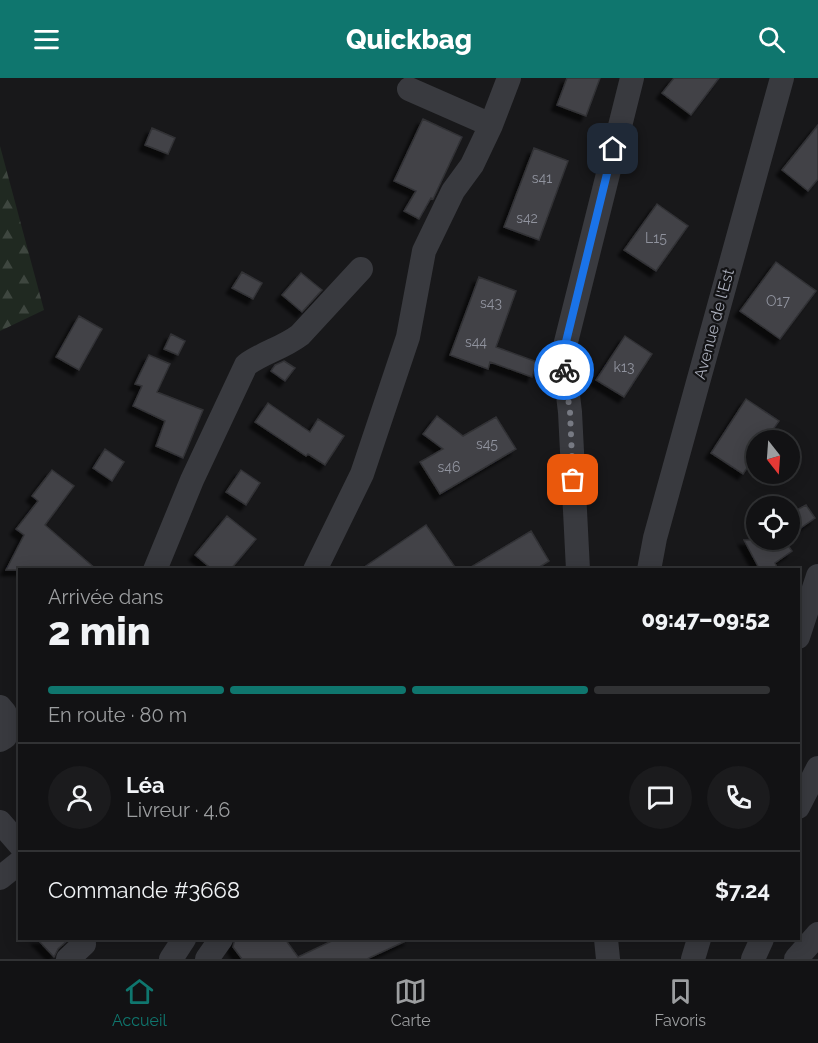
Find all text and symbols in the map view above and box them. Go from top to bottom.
icon: menu [30,23,63,56]
icon: search [755,23,788,56]
text: Quickbag [346,24,472,55]
pin [587,123,638,174]
icon: home [596,132,629,165]
house number: s41 [532,170,552,186]
house number: s42 [516,210,538,226]
house number: L15 [645,230,667,246]
street label: Avenue de l'Est [690,266,738,381]
house number: O17 [766,293,790,309]
house number: s43 [480,295,502,311]
house number: s44 [465,334,487,350]
courier [534,340,594,400]
icon: bike [548,354,581,387]
house number: k13 [614,359,634,375]
north arrow [746,430,800,484]
map controls [746,430,800,550]
house number: s45 [476,436,498,452]
pin [547,454,598,505]
house number: s46 [438,459,460,475]
icon: bag [556,463,589,496]
button: locate [746,496,800,550]
text: Arrivée dans [48,585,163,609]
text: 09:47–09:52 [641,606,770,632]
text: 2 min [48,608,151,654]
text: En route · 80 m [48,703,187,727]
button: person [48,766,111,829]
button: chat [629,766,692,829]
button: phone [707,766,770,829]
text: Léa [126,772,165,798]
text: Livreur · 4.6 [126,798,230,822]
text: Commande #3668 [48,877,240,903]
text: $7.24 [715,877,770,903]
tab: Accueil [112,975,167,1030]
tab: Carte [391,975,431,1030]
tab: Favoris [655,975,706,1030]

